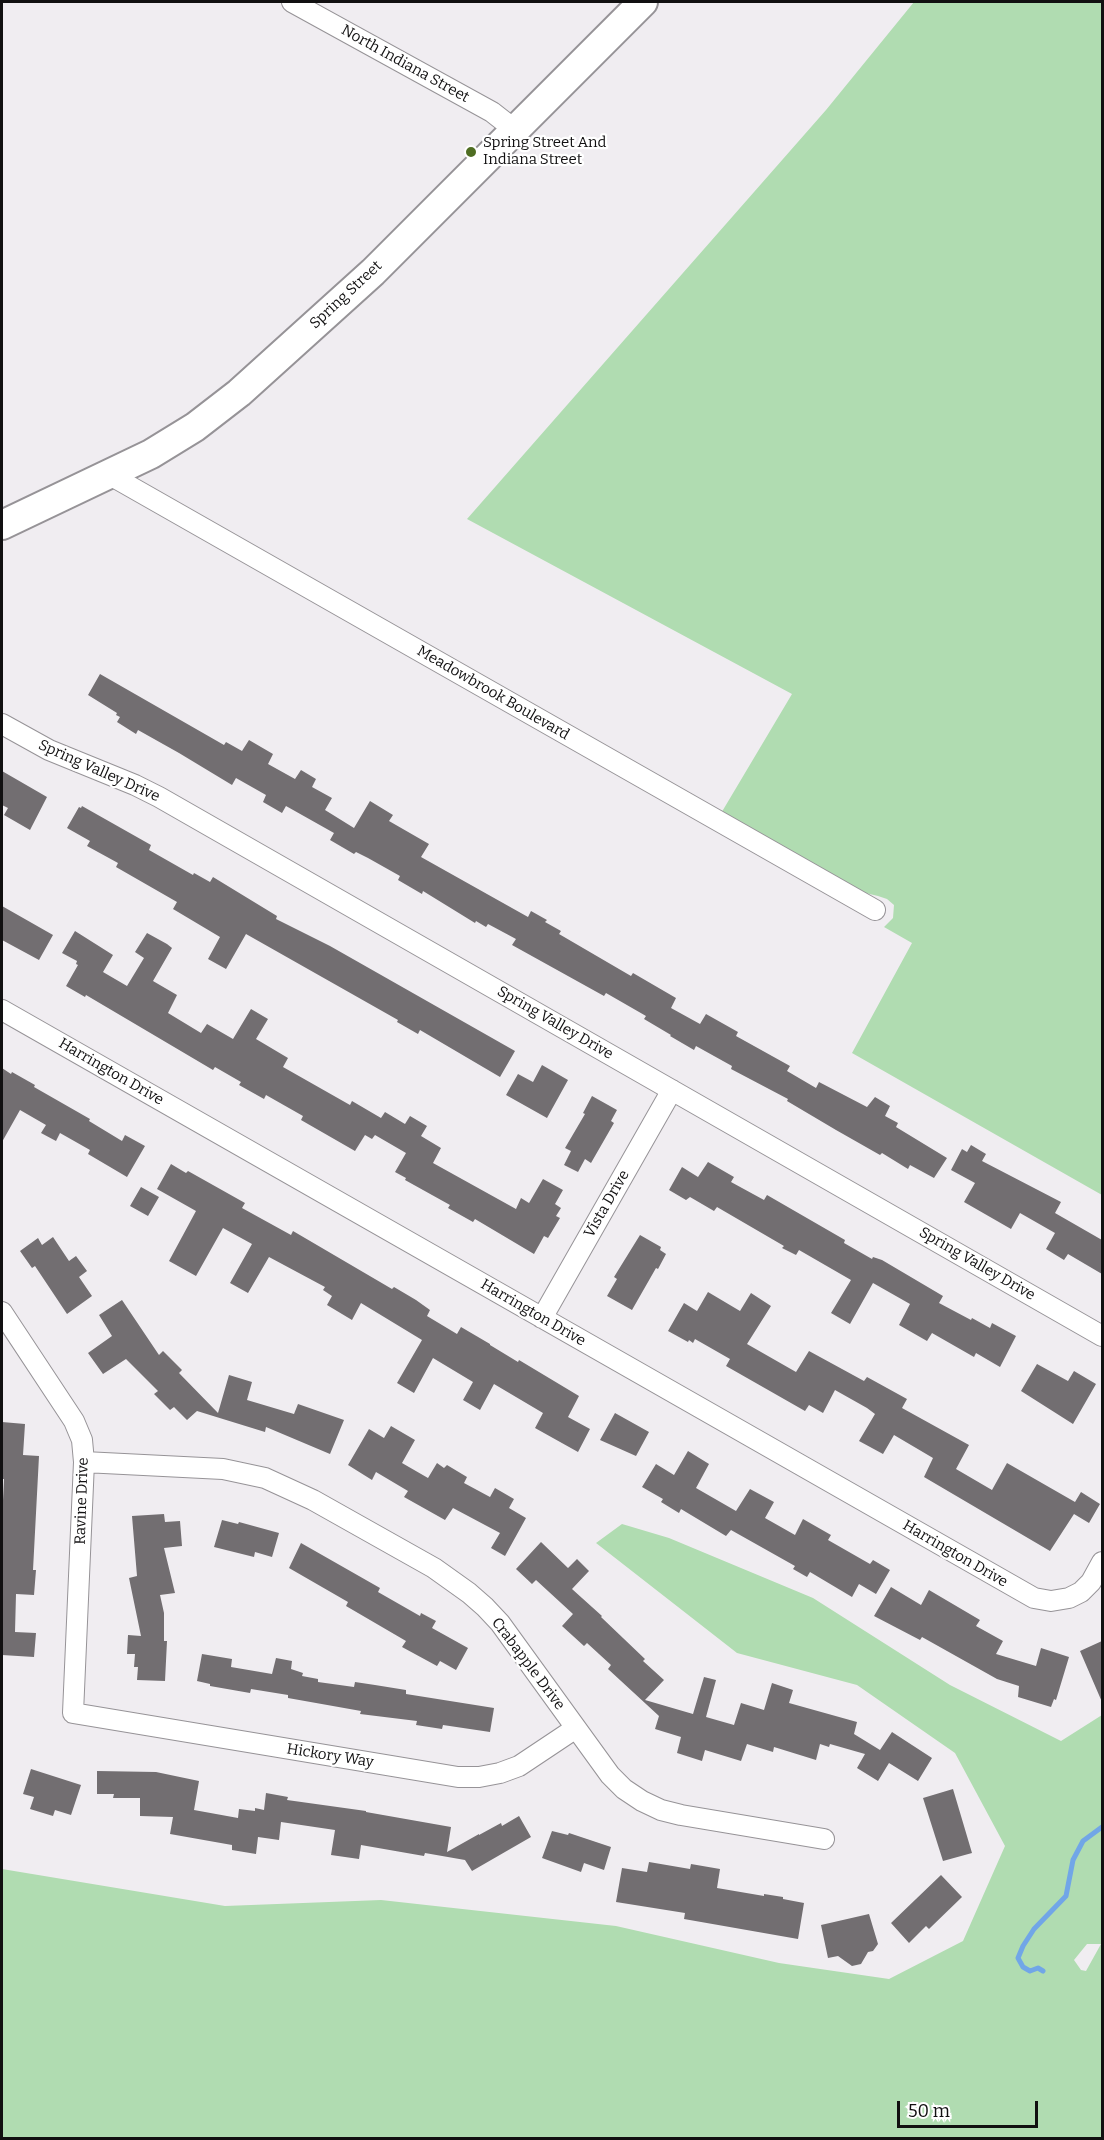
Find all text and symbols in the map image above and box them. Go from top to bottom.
street label: North Indiana Street [338,21,472,107]
place label: Spring Street And Indiana Street [483,134,606,169]
marker: Spring Street And Indiana Street [464,145,478,159]
street label: Spring Street [306,257,386,333]
street label: Meadowbrook Boulevard [414,642,572,744]
street label: Spring Valley Drive [35,736,163,806]
street label: Spring Valley Drive [494,982,616,1064]
street label: Harrington Drive [55,1035,167,1109]
street label: Vista Drive [581,1167,633,1241]
street label: Spring Valley Drive [916,1223,1038,1305]
street label: Harrington Drive [477,1276,589,1350]
street label: Ravine Drive [71,1457,93,1545]
street label: Harrington Drive [899,1517,1011,1591]
street label: Crabapple Drive [487,1614,569,1714]
street label: Hickory Way [285,1740,375,1772]
scale bar [900,2089,1041,2127]
text: 50 m [908,2100,950,2122]

